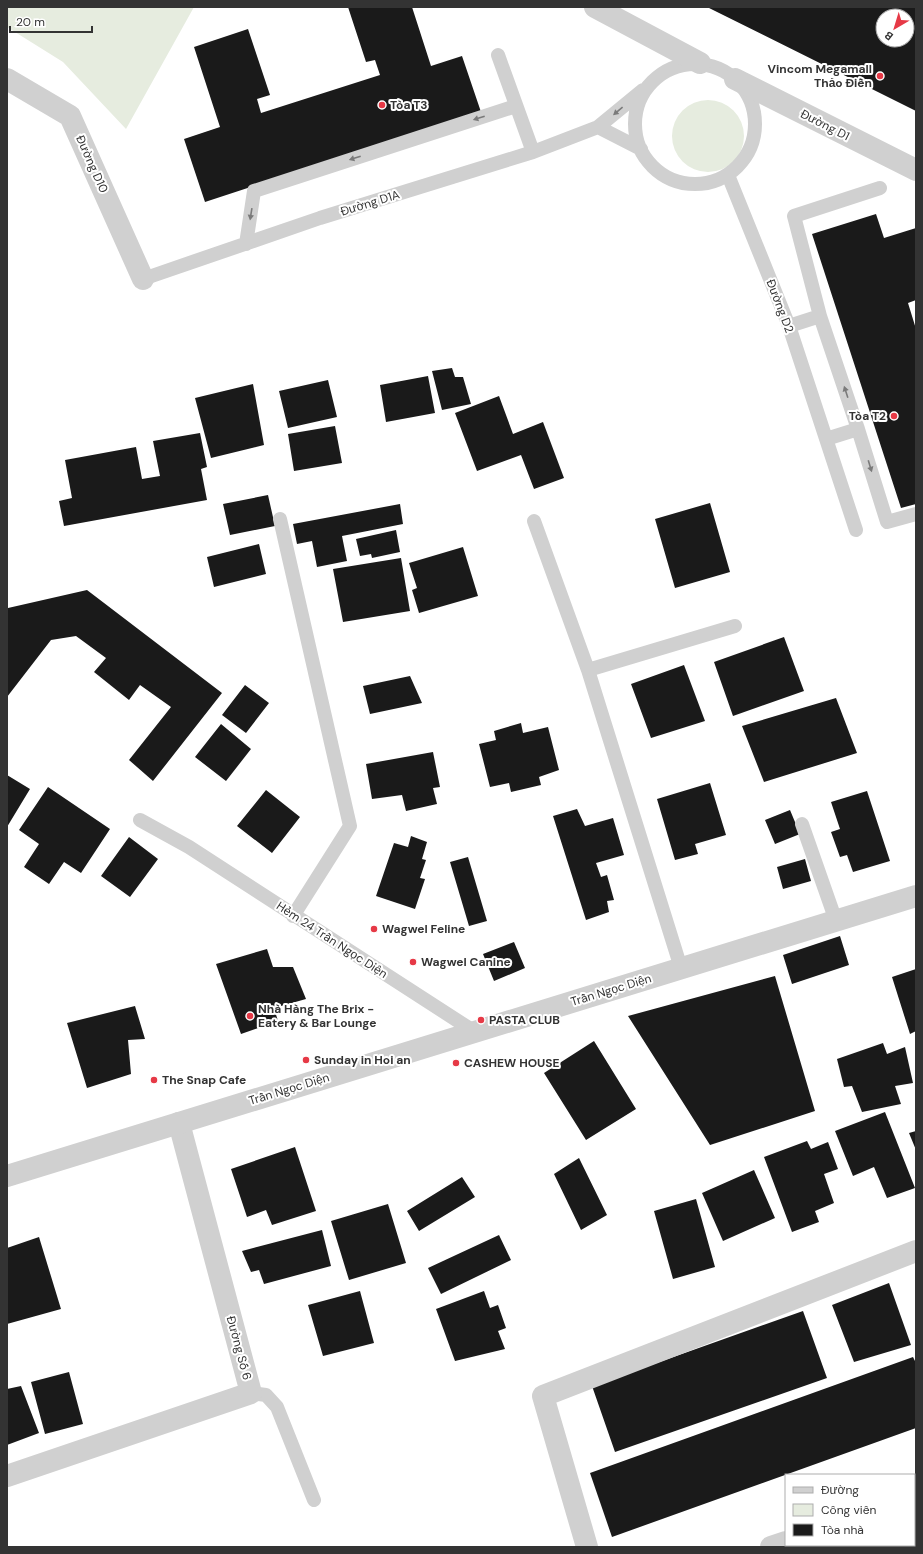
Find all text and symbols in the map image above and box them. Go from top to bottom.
scale bar [10,8,92,34]
north arrow [875,8,915,48]
text: 20 m [16,14,45,30]
text: B [882,28,896,44]
place label: Vincom Megamall Thảo Điền [768,61,872,91]
marker: Vincom Megamall Thảo Điền [875,71,885,81]
place label: Tòa T3 [390,97,428,113]
marker: Tòa T3 [377,100,387,110]
one-way arrow [612,106,623,115]
street label: Đường D1 [798,106,852,144]
one-way arrow [473,115,485,121]
street label: Đường D10 [72,133,112,195]
one-way arrow [349,155,361,161]
street label: Đường D1A [338,186,402,220]
one-way arrow [247,208,253,221]
street label: Đường D2 [762,277,798,335]
one-way arrow [842,386,848,398]
place label: Tòa T2 [849,408,886,424]
marker: Tòa T2 [889,411,899,421]
one-way arrow [867,460,873,472]
street label: Hẻm 24 Trần Ngọc Diện [273,898,391,982]
place label: Wagwel Feline [382,921,465,937]
marker: Wagwel Feline [369,924,379,934]
place label: Wagwel Canine [421,954,511,970]
marker: Wagwel Canine [408,957,418,967]
street label: Trần Ngọc Diện [569,970,653,1010]
place label: Nhà Hàng The Brix - Eatery & Bar Lounge [258,1001,376,1031]
marker: Nhà Hàng The Brix - Eatery & Bar Lounge [245,1011,255,1021]
place label: PASTA CLUB [489,1012,560,1028]
marker: PASTA CLUB [476,1015,486,1025]
place label: Sunday in Hoi an [314,1052,411,1068]
marker: Sunday in Hoi an [301,1055,311,1065]
place label: CASHEW HOUSE [464,1055,560,1071]
marker: CASHEW HOUSE [451,1058,461,1068]
street label: Trần Ngọc Diện [247,1069,331,1109]
place label: The Snap Cafe [162,1072,246,1088]
marker: The Snap Cafe [149,1075,159,1085]
street label: Đường Số 6 [223,1314,255,1382]
legend [785,1474,915,1546]
text: Đường [821,1482,859,1498]
text: Công viên [821,1502,877,1518]
text: Tòa nhà [821,1522,864,1538]

